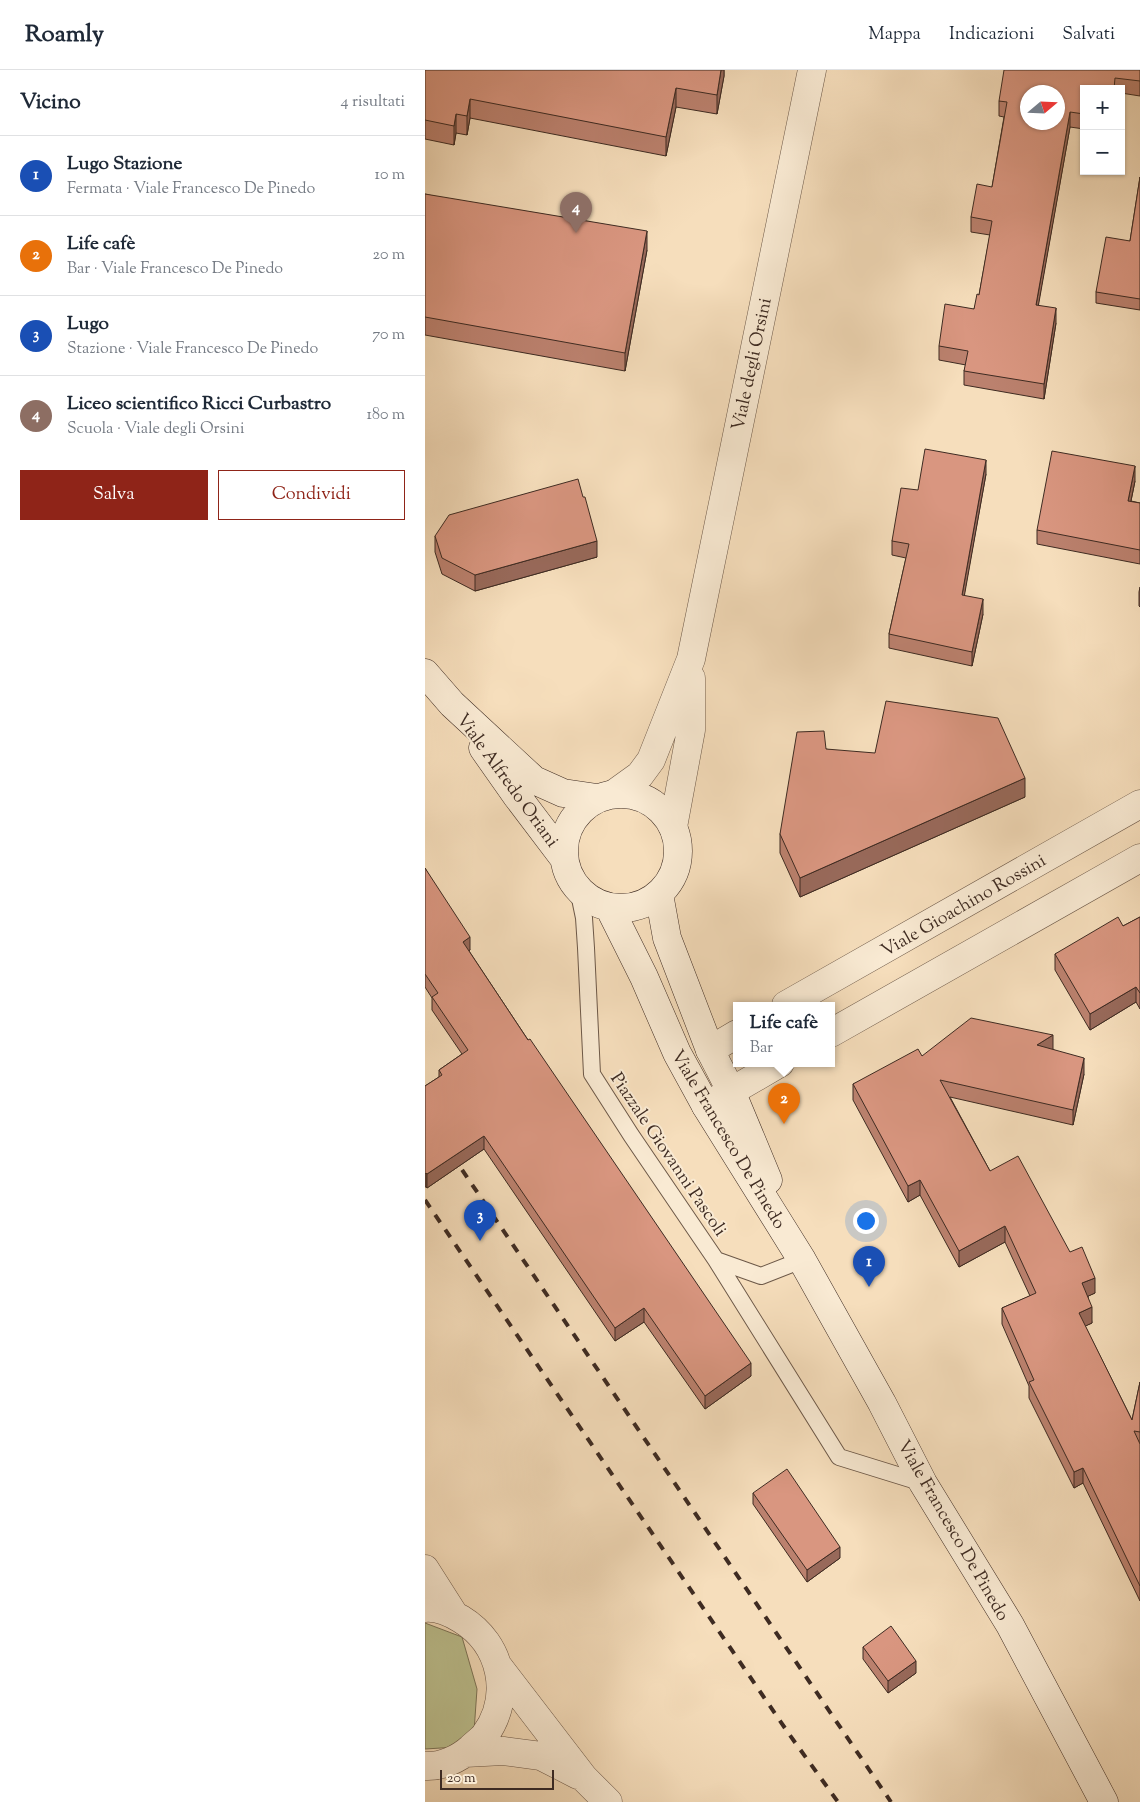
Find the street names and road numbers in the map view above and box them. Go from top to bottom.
street label: Viale degli Orsini [726,296,780,433]
street label: Viale Alfredo Oriani [449,709,564,853]
street label: Viale Gioachino Rossini [877,849,1051,965]
street label: Viale Francesco De Pinedo [663,1046,791,1235]
street label: Piazzale Giovanni Pascoli [603,1068,732,1242]
street label: Viale Francesco De Pinedo [890,1436,1015,1626]

